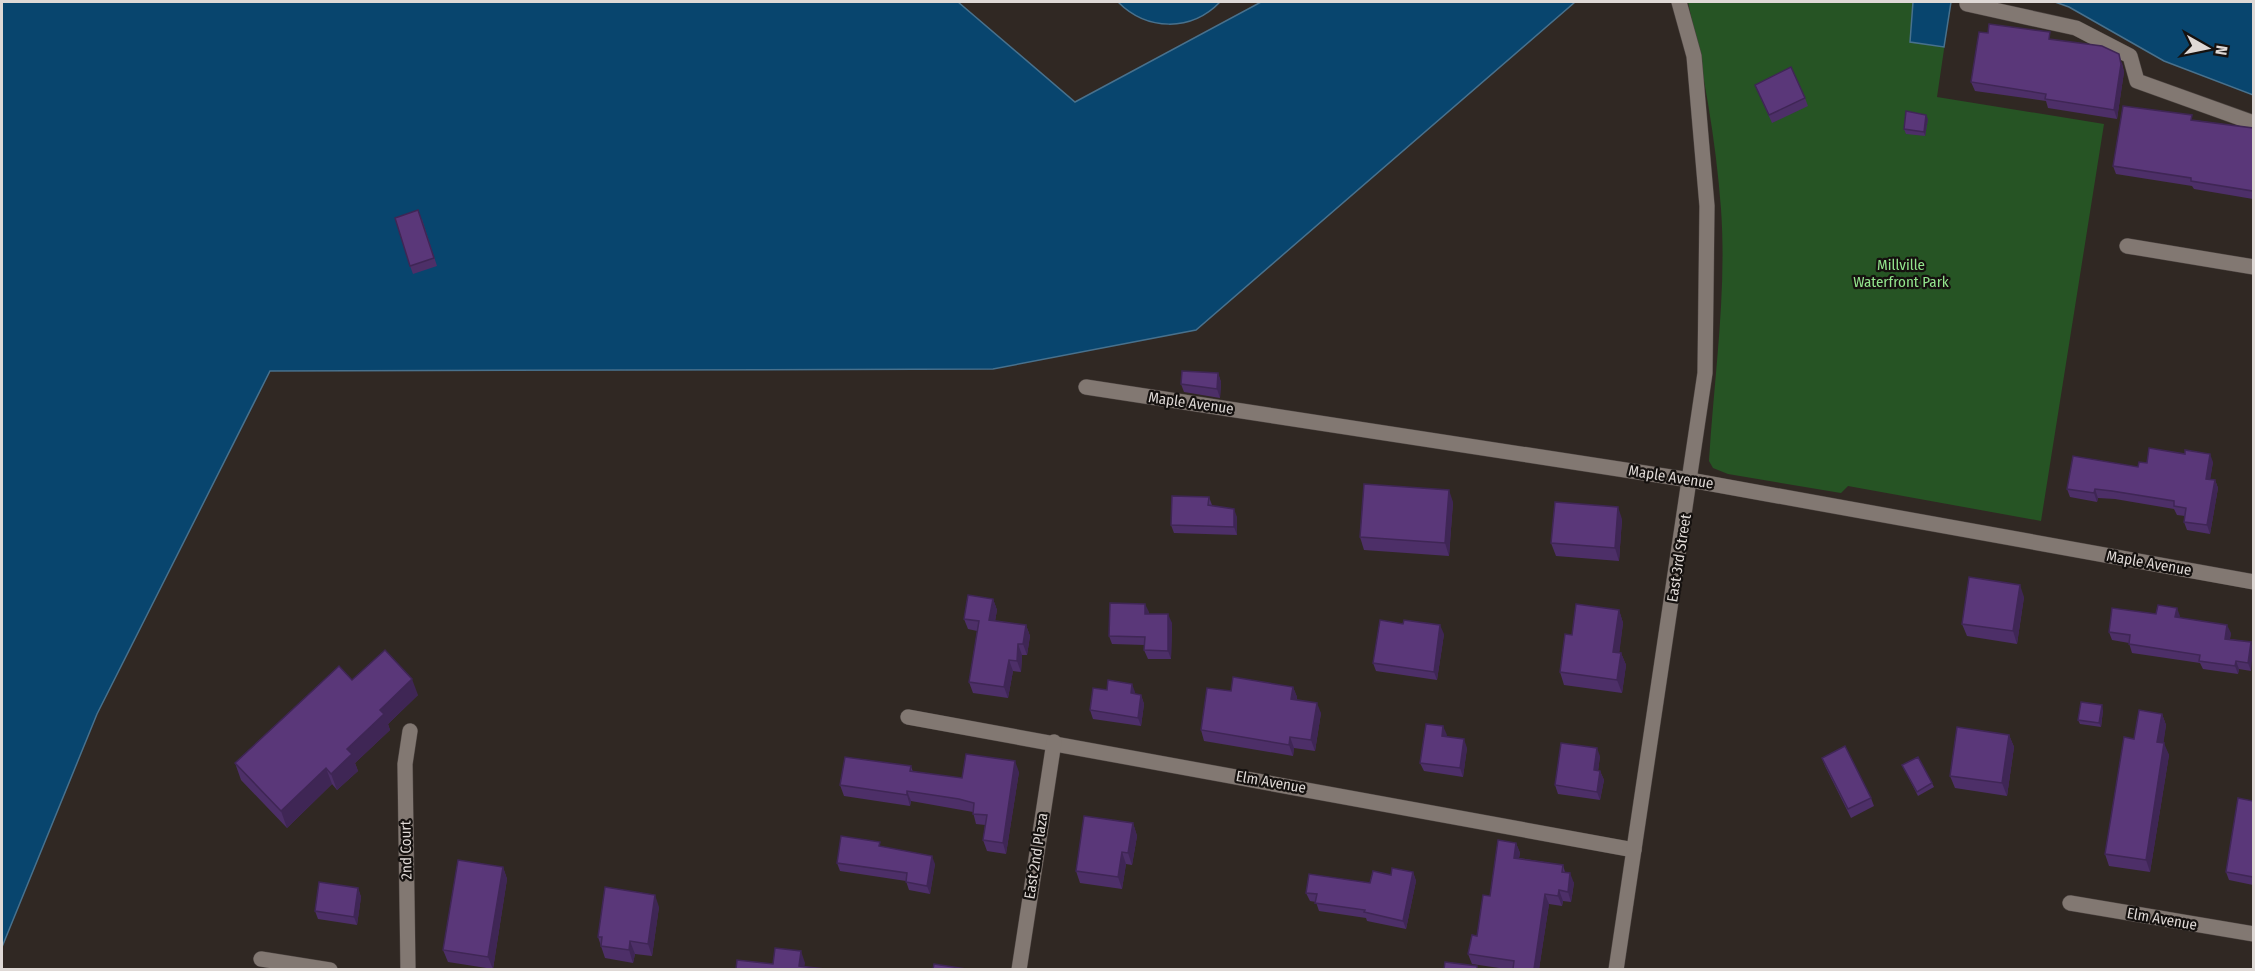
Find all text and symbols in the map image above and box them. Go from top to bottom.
north arrow [2177,18,2237,78]
text: N [2211,44,2231,56]
park label: Millville Waterfront Park [1853,256,1949,291]
street label: Maple Avenue [1147,388,1235,418]
street label: Maple Avenue [1627,461,1715,493]
street label: East 3rd Street [1663,513,1695,603]
street label: Maple Avenue [2105,547,2193,579]
street label: Elm Avenue [1234,767,1308,797]
street label: East 2nd Plaza [1020,812,1052,900]
street label: 2nd Court [396,820,416,880]
street label: Elm Avenue [2125,904,2199,934]

